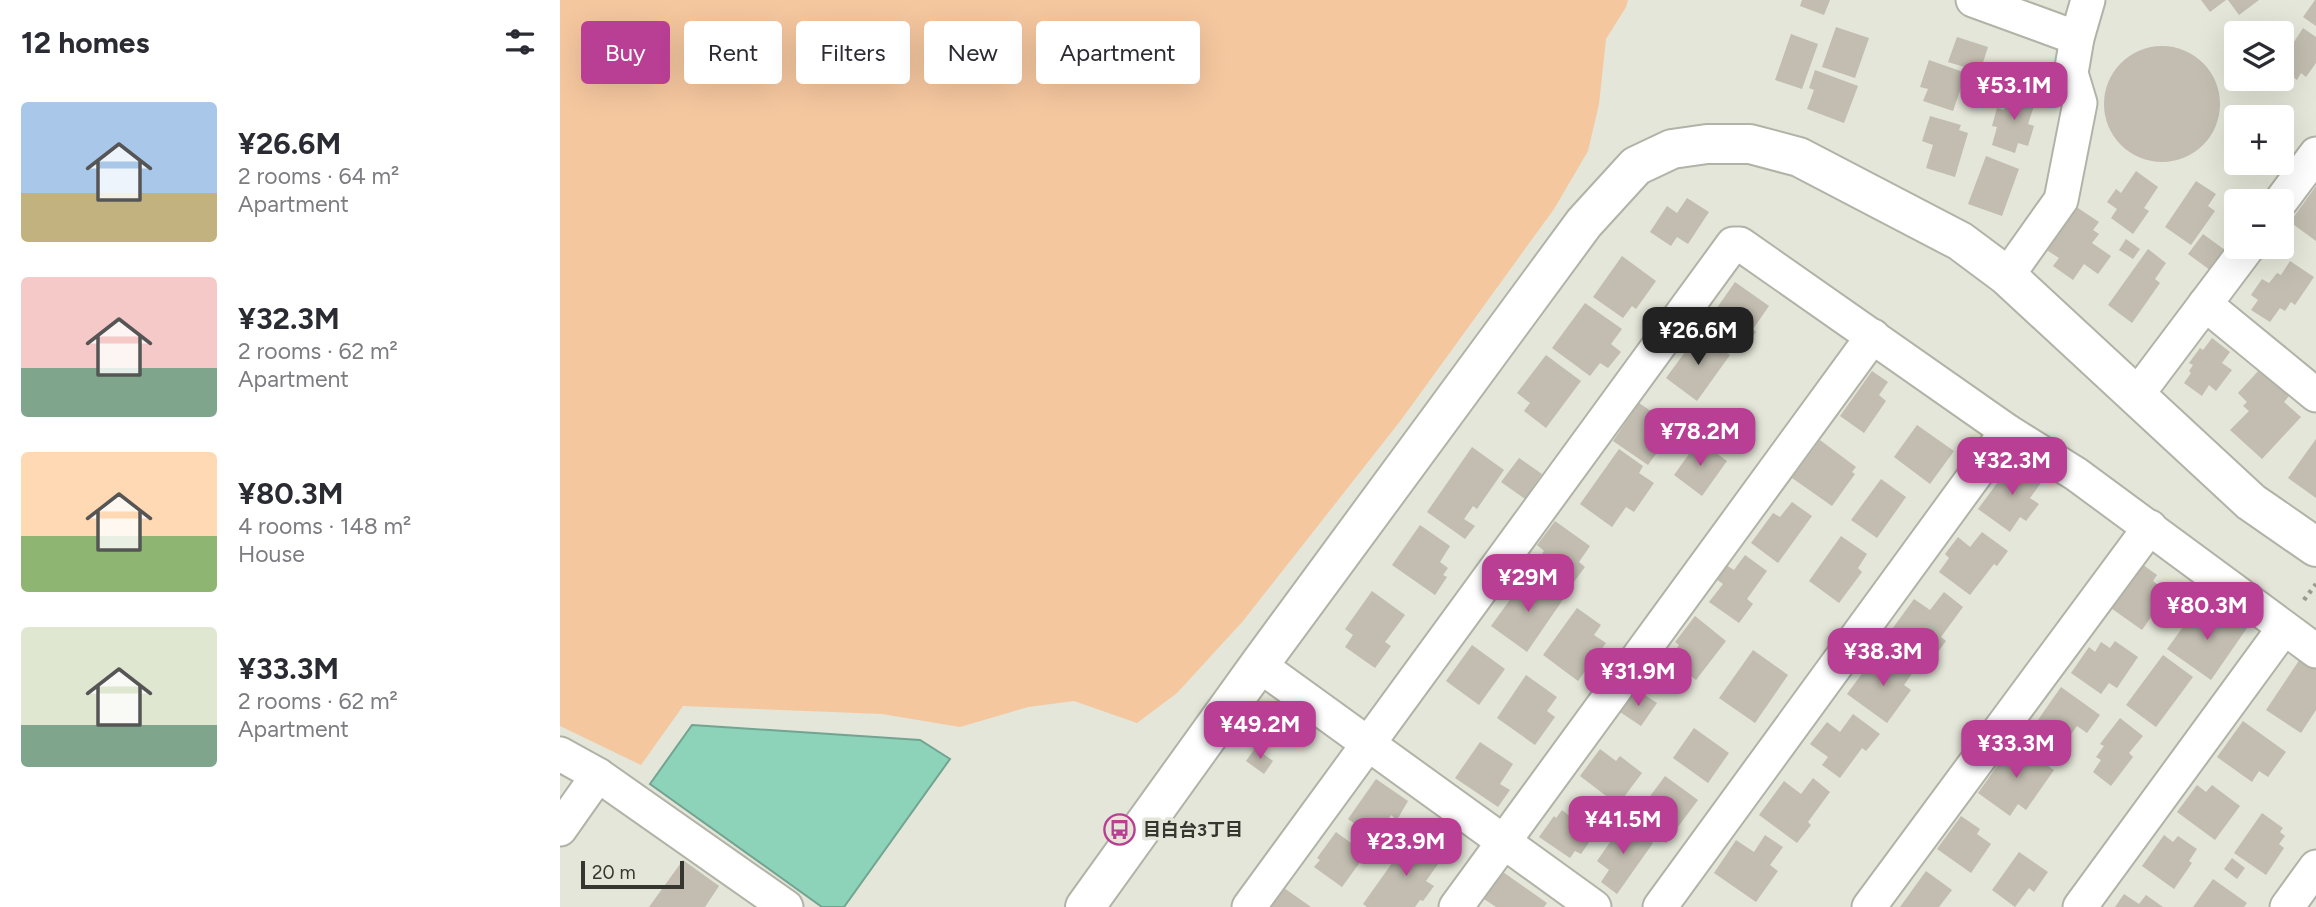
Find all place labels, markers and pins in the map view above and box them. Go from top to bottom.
pin: ¥53.1M [1957,62,2071,122]
pin: ¥26.6M [1641,308,1755,367]
pin: ¥78.2M [1643,408,1757,468]
pin: ¥32.3M [1955,438,2069,497]
pin: ¥29M [1487,554,1569,614]
pin: ¥80.3M [2150,582,2264,642]
pin: ¥38.3M [1826,628,1940,688]
pin: ¥31.9M [1581,648,1695,708]
pin: ¥49.2M [1203,702,1317,761]
pin: ¥33.3M [1959,720,2073,780]
pin: ¥41.5M [1566,796,1680,856]
bus stop icon: 目白台3丁目 [1103,813,1137,847]
pin: ¥23.9M [1349,818,1463,878]
place label: 目白台3丁目 [1143,819,1243,841]

